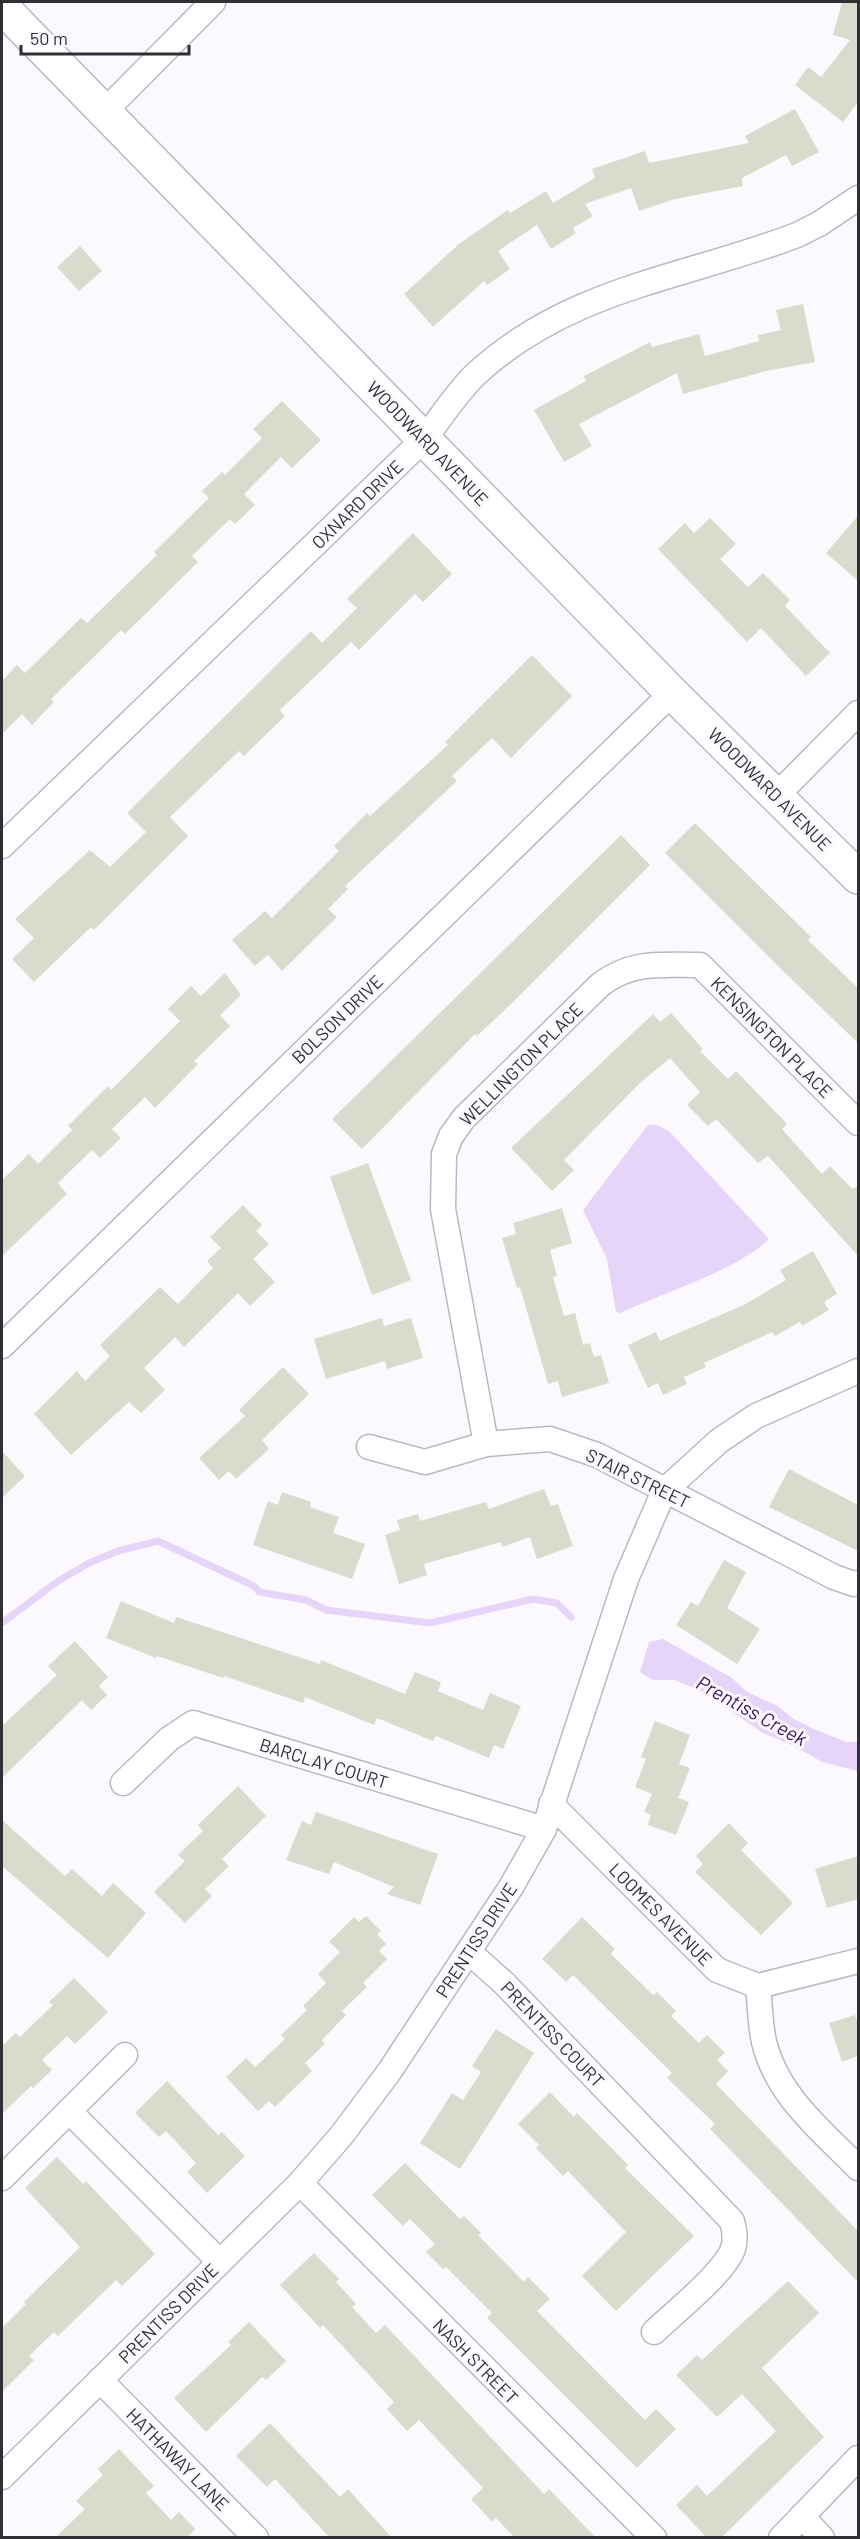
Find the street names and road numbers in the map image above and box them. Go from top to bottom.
street label: WOODWARD AVENUE [363,376,493,510]
street label: OXNARD DRIVE [307,455,407,553]
street label: WOODWARD AVENUE [704,723,836,855]
street label: BOLSON DRIVE [287,970,387,1068]
street label: KENSINGTON PLACE [707,972,837,1102]
street label: WELLINGTON PLACE [455,998,587,1130]
street label: STAIR STREET [582,1443,694,1513]
street label: BARCLAY COURT [257,1733,391,1793]
street label: LOOMES AVENUE [605,1858,717,1970]
street label: PRENTISS DRIVE [431,1879,521,2001]
street label: PRENTISS COURT [497,1976,609,2092]
street label: PRENTISS DRIVE [113,2258,223,2368]
street label: NASH STREET [429,2314,523,2408]
street label: HATHAWAY LANE [122,2403,234,2515]

